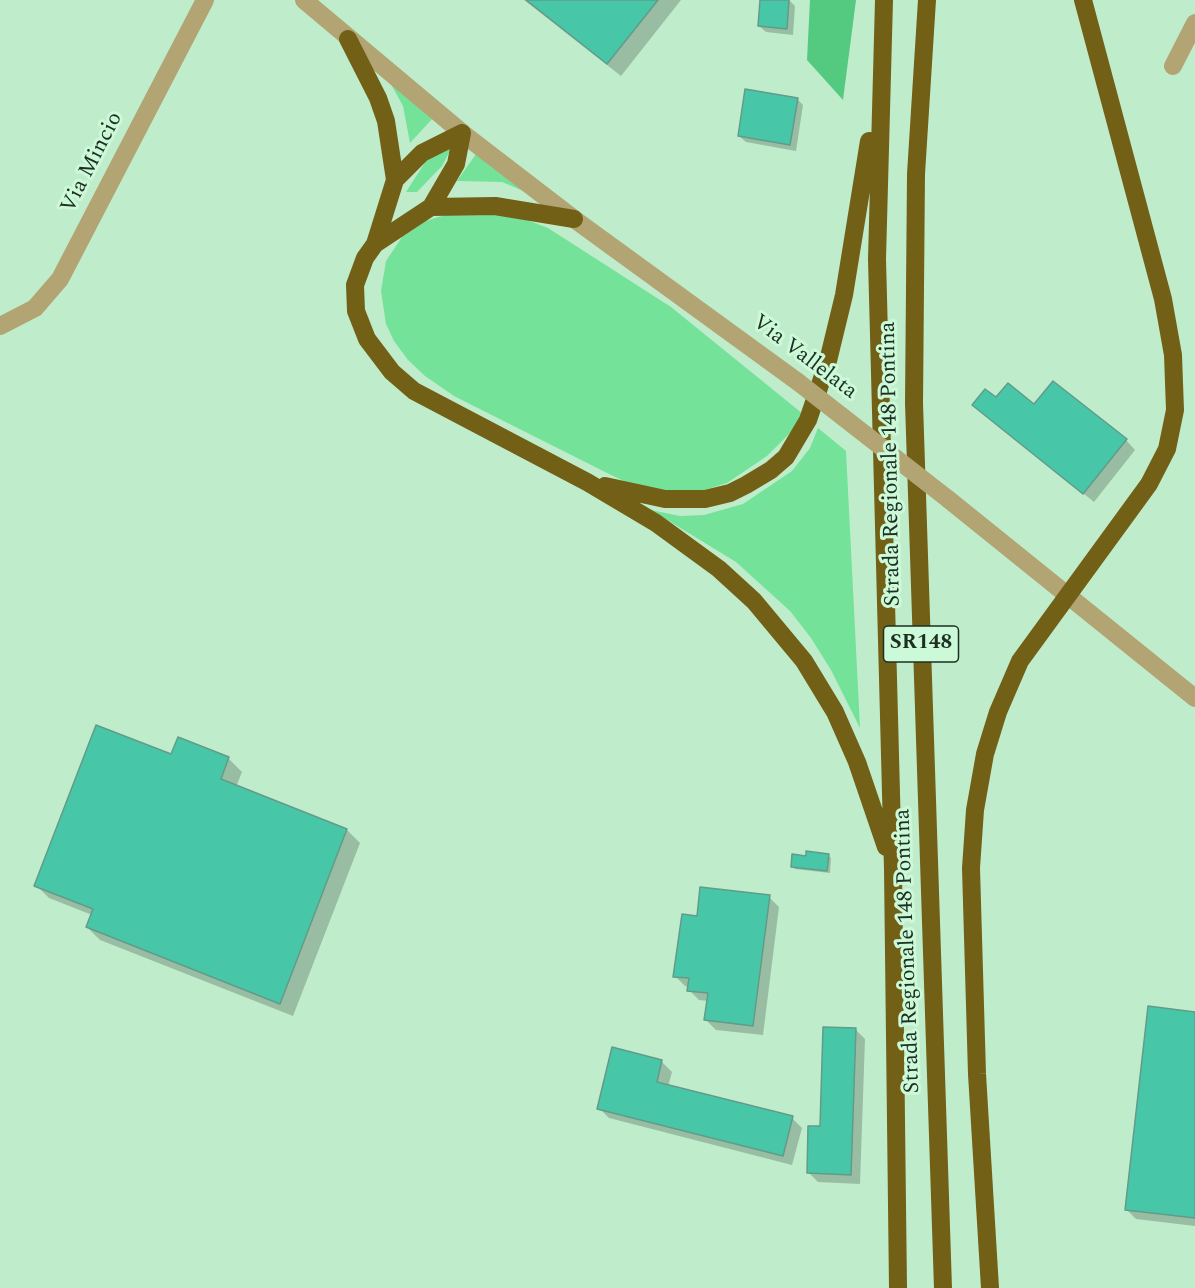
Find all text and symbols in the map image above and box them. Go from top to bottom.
street label: Via Mincio [56,108,130,218]
street label: Via Vallelata [746,310,862,406]
street label: Strada Regionale 148 Pontina [876,321,908,607]
road number: SR148 [884,626,958,662]
street label: Strada Regionale 148 Pontina [891,808,927,1094]

